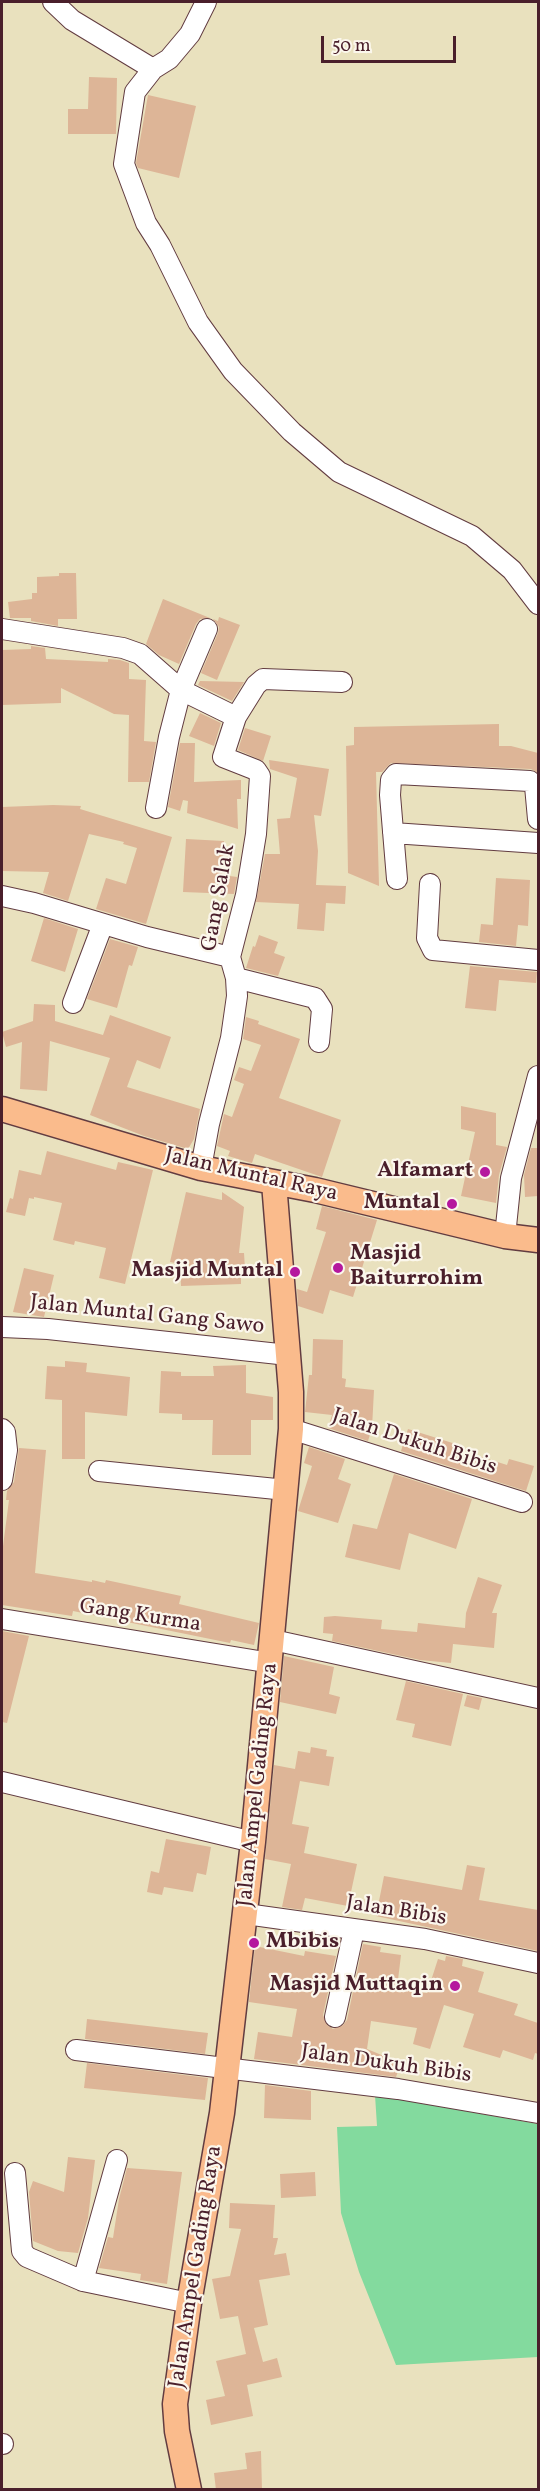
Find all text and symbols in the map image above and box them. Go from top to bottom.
scale bar [324,24,459,62]
text: 50 m [332,34,371,59]
street label: Gang Salak [198,842,242,954]
street label: Jalan Muntal Raya [162,1143,340,1209]
place label: Alfamart [377,1159,473,1185]
marker: Alfamart [478,1165,492,1179]
place label: Muntal [364,1191,440,1217]
marker: Muntal [445,1197,459,1211]
place label: Masjid Baiturrohim [350,1242,483,1294]
place label: Masjid Muntal [131,1259,283,1285]
marker: Masjid Baiturrohim [331,1261,345,1275]
marker: Masjid Muntal [288,1265,302,1279]
street label: Jalan Muntal Gang Sawo [29,1291,265,1341]
street label: Jalan Dukuh Bibis [328,1404,500,1482]
street label: Gang Kurma [77,1594,203,1640]
street label: Jalan Ampel Gading Raya [233,1662,285,1908]
street label: Jalan Bibis [344,1891,448,1933]
place label: Mbibis [266,1930,339,1956]
marker: Mbibis [247,1936,261,1950]
place label: Masjid Muttaqin [269,1973,443,1999]
marker: Masjid Muttaqin [448,1979,462,1993]
street label: Jalan Dukuh Bibis [299,2040,473,2090]
street label: Jalan Ampel Gading Raya [165,2144,229,2390]

